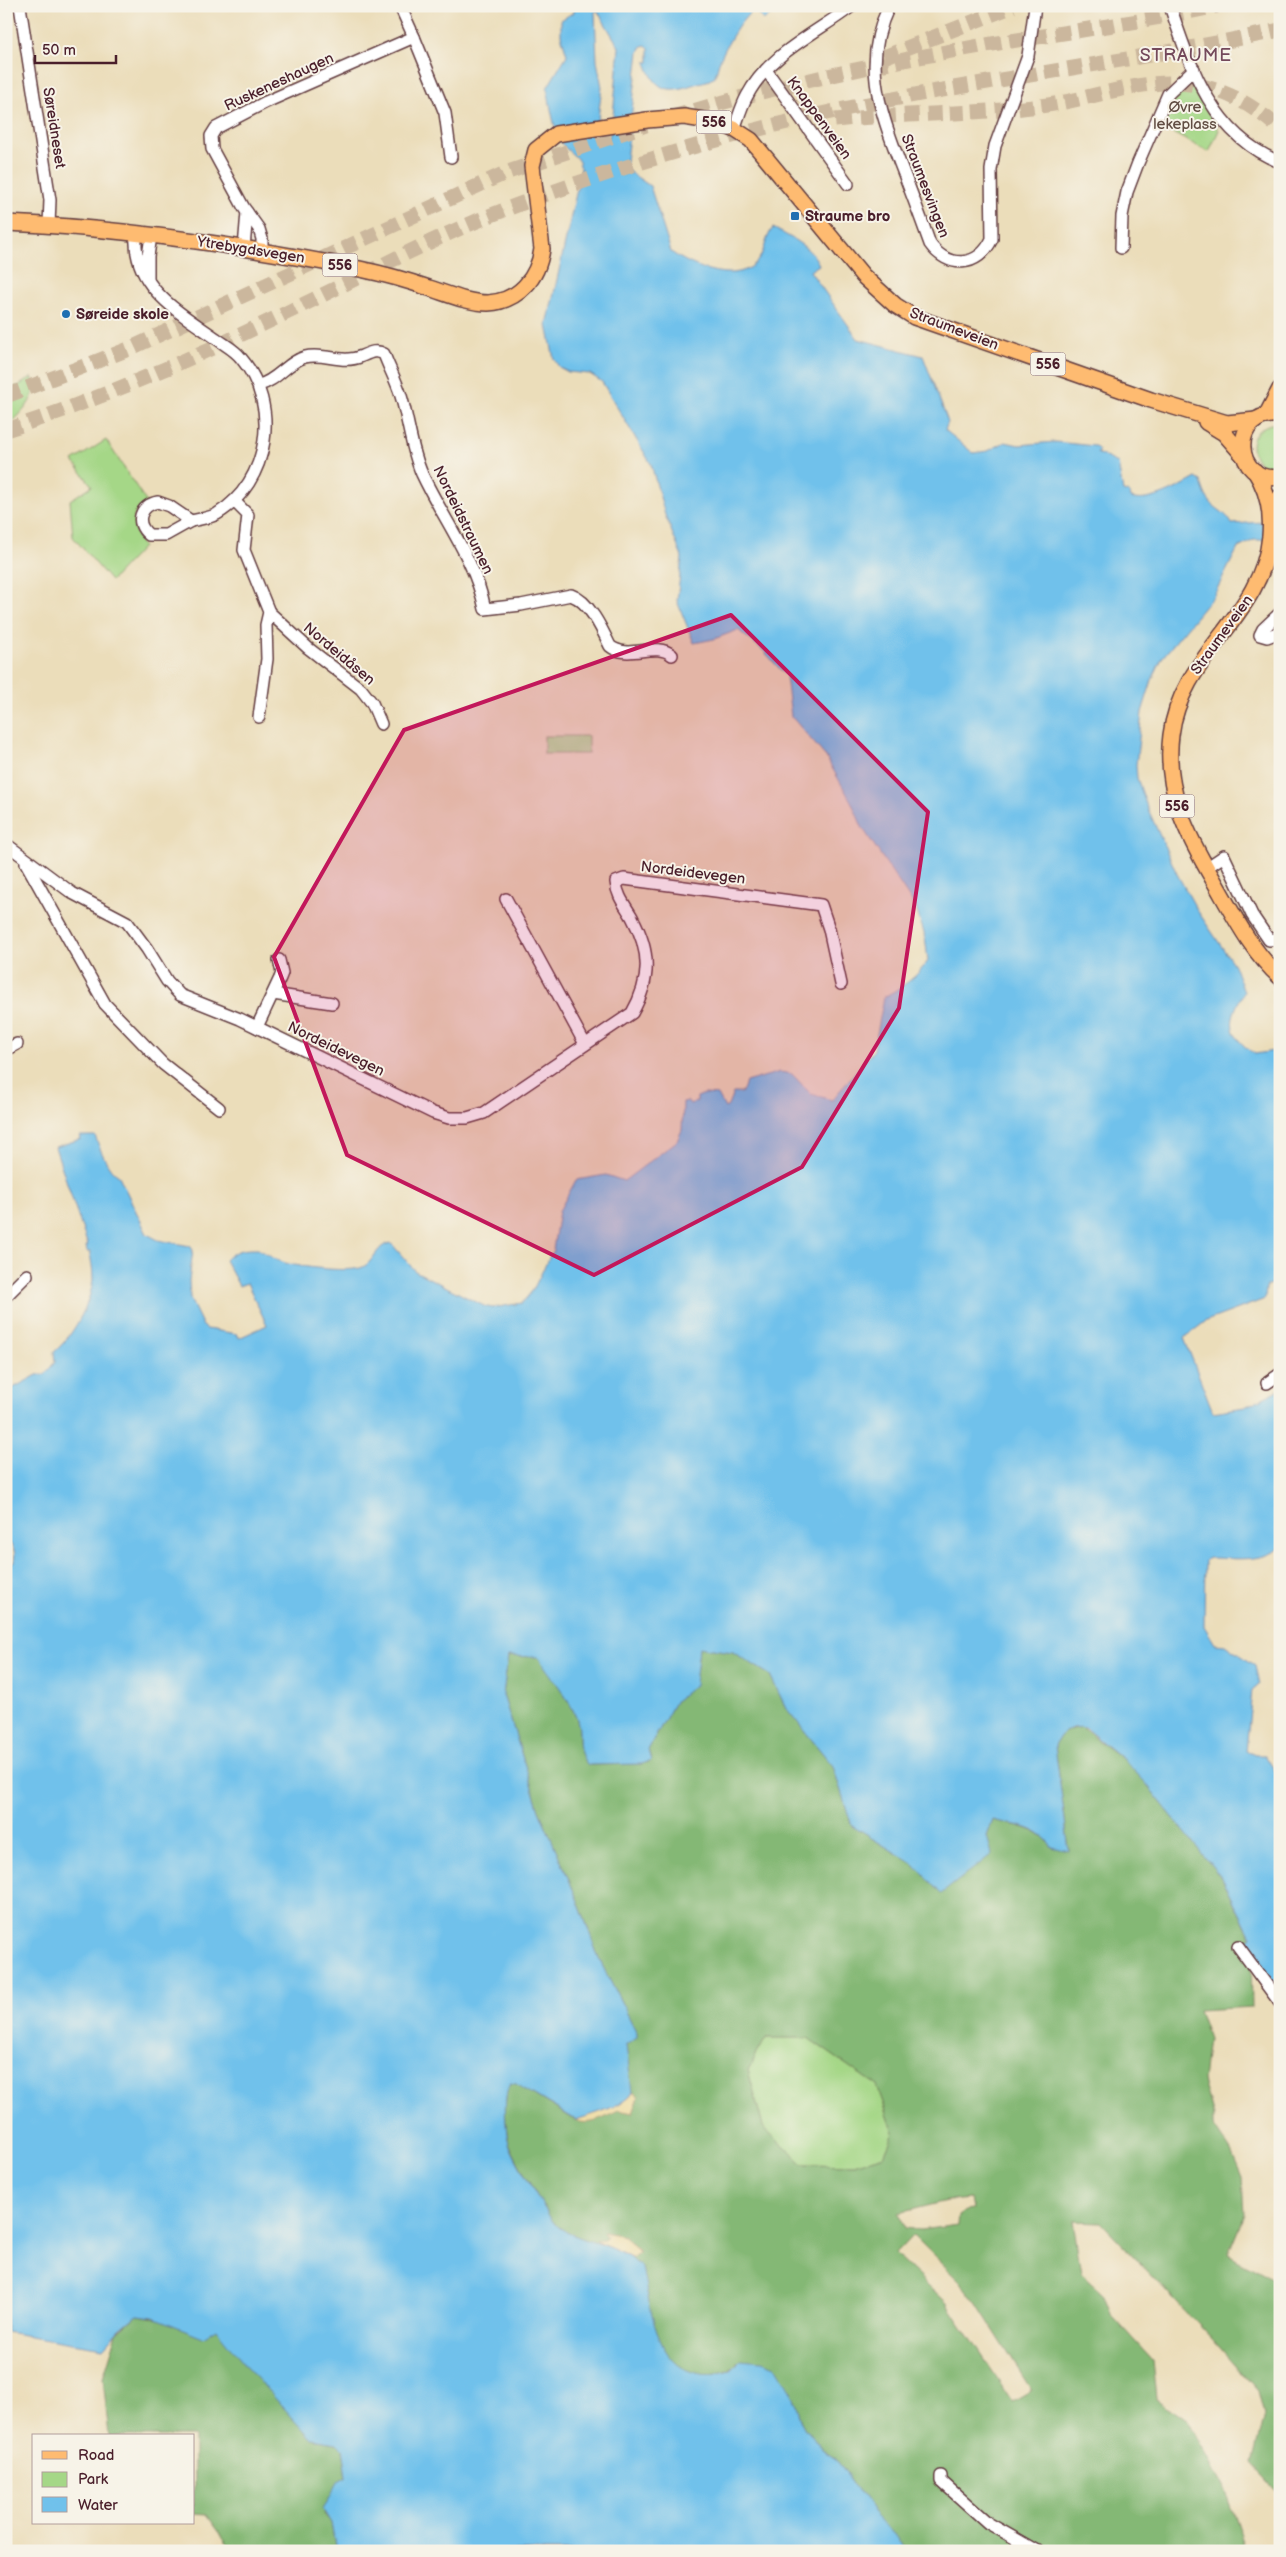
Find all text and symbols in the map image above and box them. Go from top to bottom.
scale bar [35,32,116,64]
text: 50 m [42,41,76,60]
district label: STRAUME [1140,45,1232,66]
street label: Ruskeneshaugen [221,48,337,116]
street label: Knappenveien [782,73,856,163]
street label: Søreidneset [38,86,70,170]
park label: Øvre lekeplass [1153,98,1217,134]
road number: 556 [696,110,732,134]
street label: Straumesvingen [896,131,954,241]
place label: Straume bro [805,207,891,226]
marker: Straume bro [789,210,801,222]
street label: Ytrebygdsvegen [195,232,306,268]
road number: 556 [322,254,358,276]
street label: Straumeveien [907,303,1001,355]
place label: Søreide skole [76,305,169,324]
marker: Søreide skole [60,308,72,320]
road number: 556 [1030,352,1066,376]
street label: Nordeidstraumen [429,463,497,577]
street label: Straumeveien [1187,592,1257,678]
street label: Nordeidåsen [299,619,379,689]
road number: 556 [1160,794,1194,818]
street label: Nordeidevegen [640,857,746,889]
street label: Nordeidevegen [285,1017,387,1081]
legend [32,2434,195,2524]
text: Road [78,2446,114,2465]
text: Park [78,2470,109,2489]
text: Water [78,2496,118,2515]

